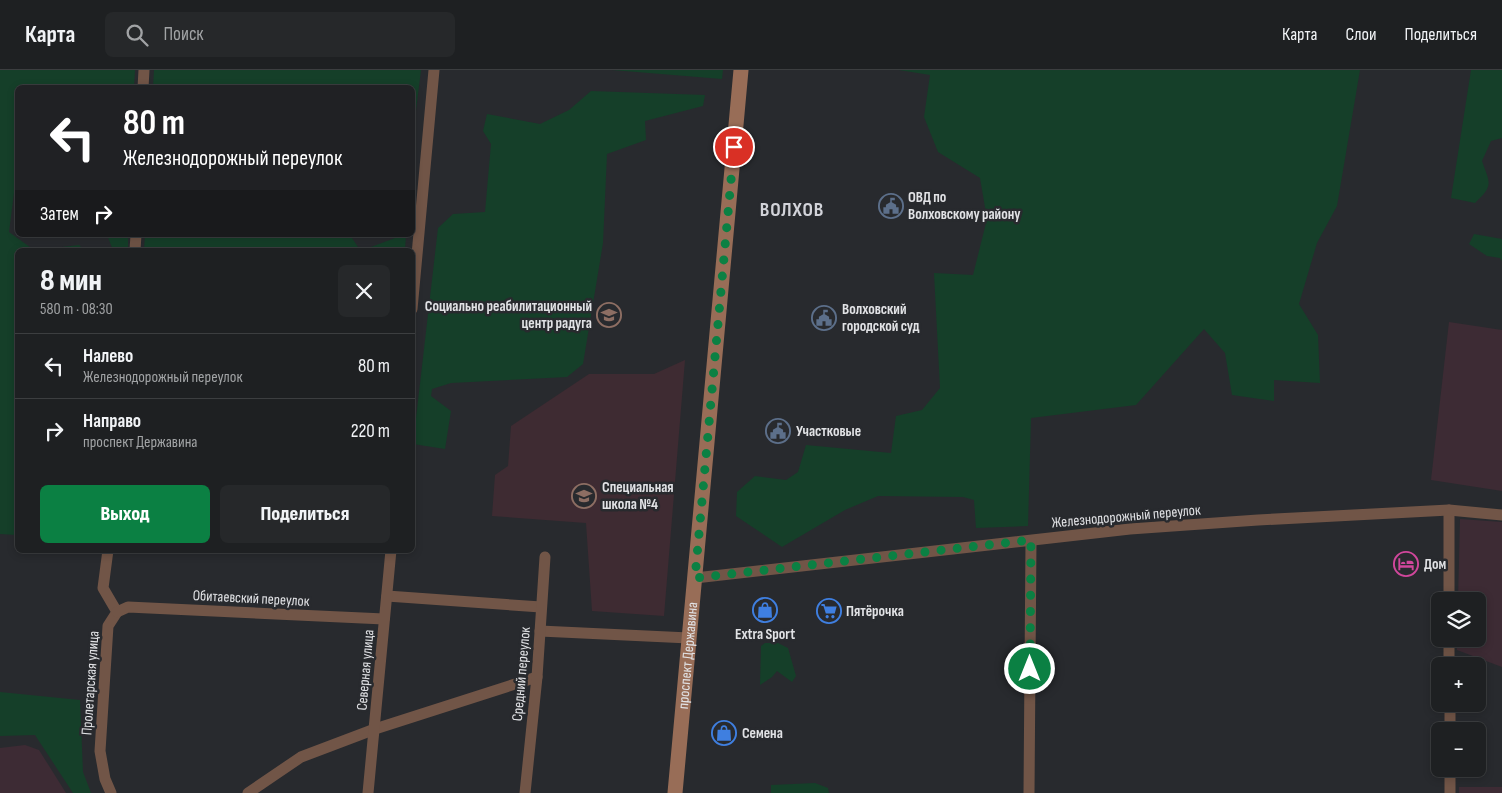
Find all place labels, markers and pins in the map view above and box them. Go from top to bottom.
pin [713,126,755,168]
place label: ОВД по Волховскому району [908,188,1021,224]
public building icon: ОВД по Волховскому району [878,193,904,219]
place label: Социально реабилитационный центр радуга [425,297,592,333]
place label: Волховский городской суд [842,300,919,336]
school or university icon: Социально реабилитационный центр радуга [596,302,622,328]
public building icon: Волховский городской суд [811,305,837,331]
public building icon: Участковые [765,418,791,444]
place label: Участковые [796,422,861,441]
place label: Специальная школа №4 [602,478,674,514]
school or university icon: Специальная школа №4 [571,483,597,509]
hotel icon: Дом [1393,551,1419,577]
place label: Дом [1424,555,1447,574]
shop icon: Extra Sport [752,597,778,623]
supermarket icon: Пятёрочка [816,598,842,624]
place label: Пятёрочка [846,602,904,621]
place label: Extra Sport [735,625,795,644]
shop icon: Семена [711,720,737,746]
place label: Семена [742,724,783,743]

